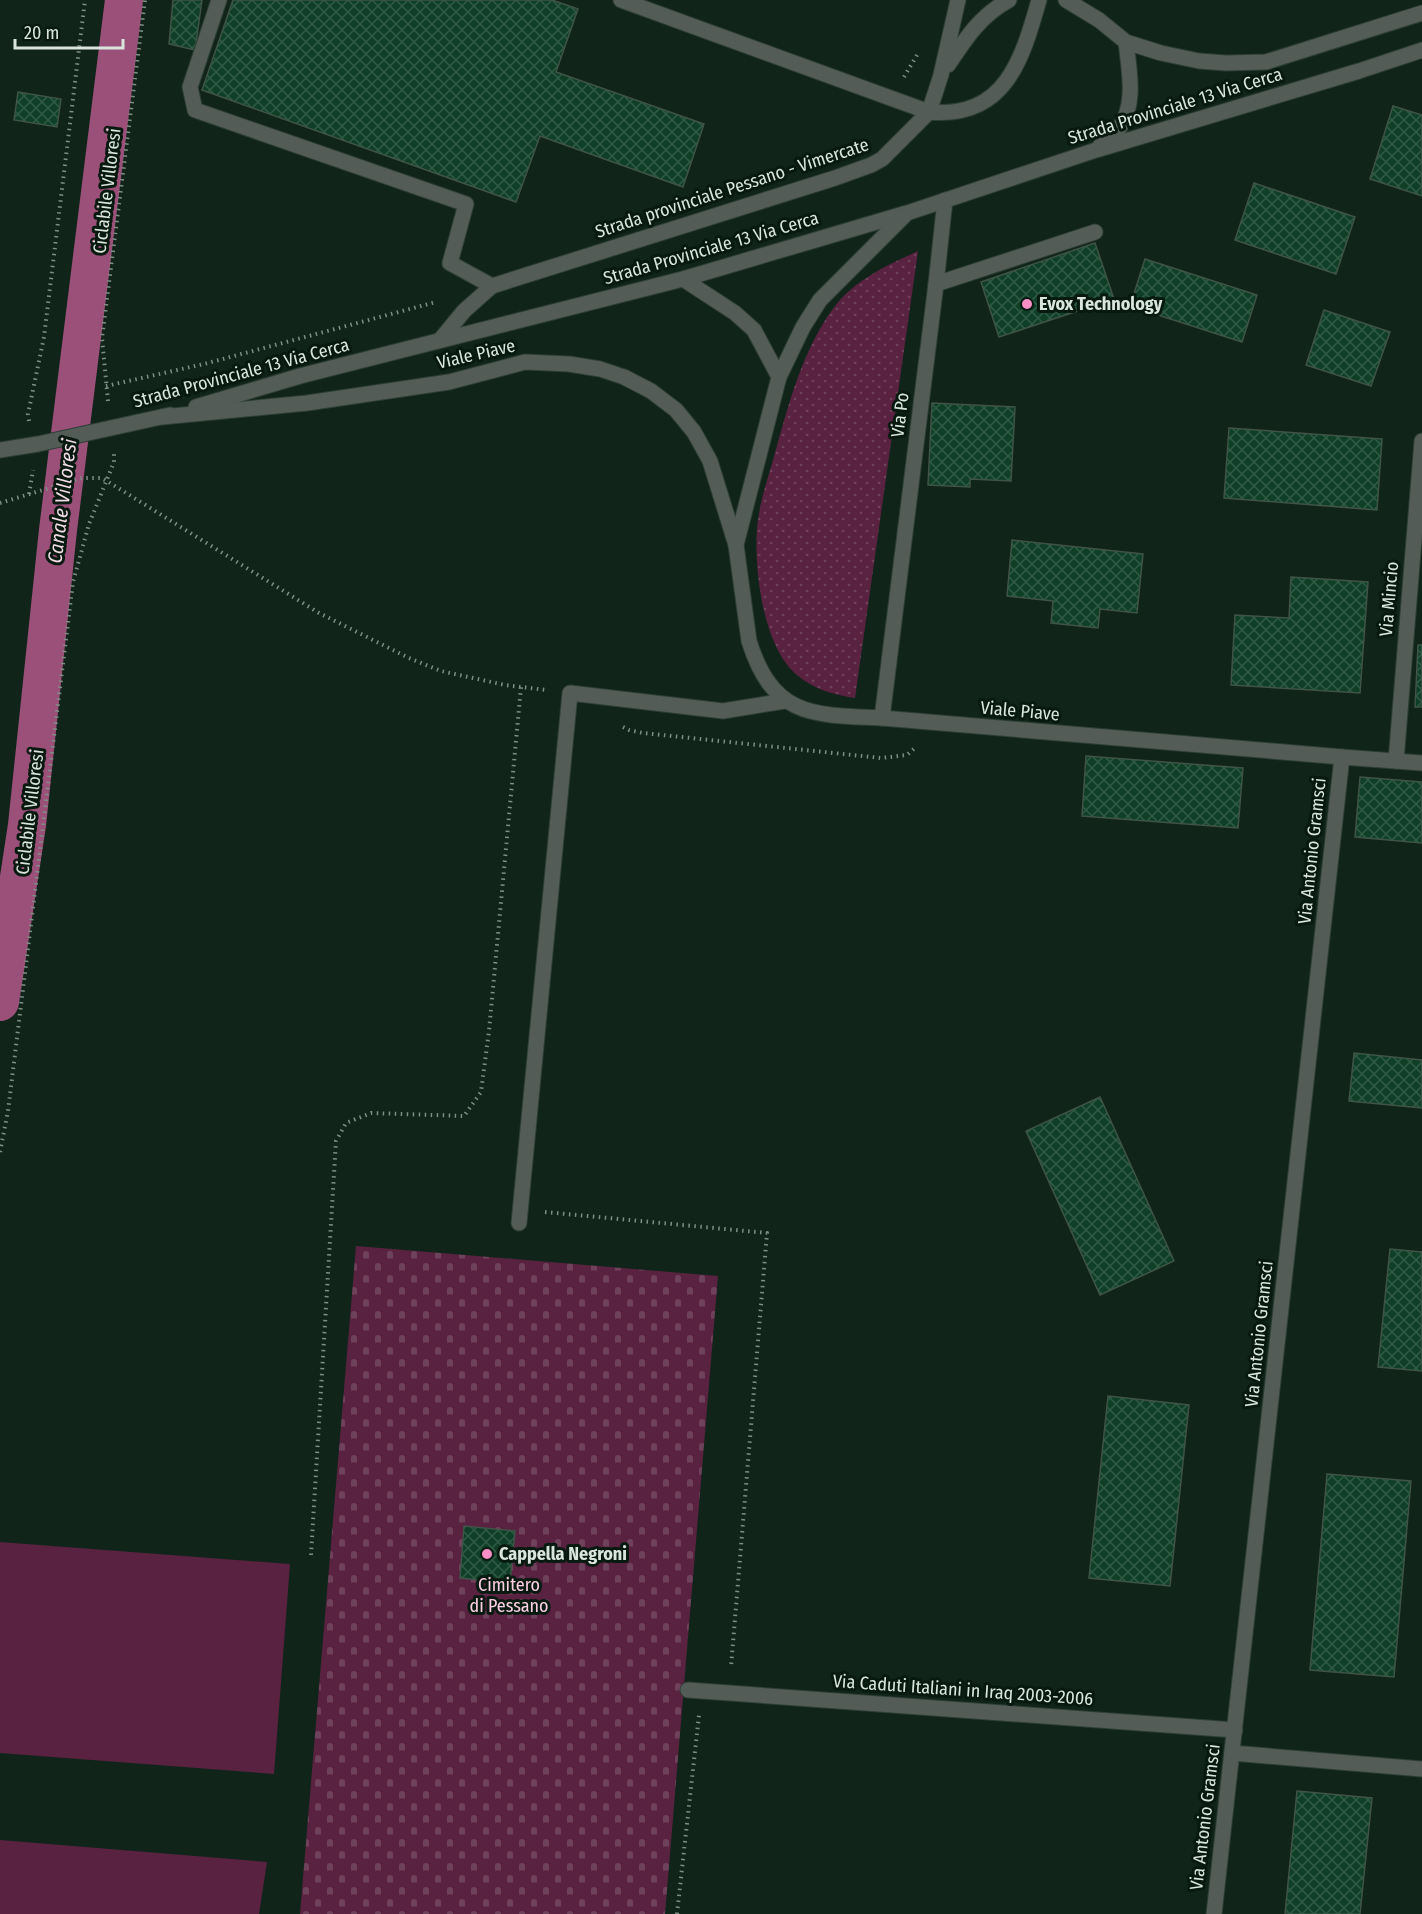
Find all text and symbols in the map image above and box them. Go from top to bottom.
scale bar [15,12,123,50]
text: 20 m [24,22,59,44]
street label: Strada Provinciale 13 Via Cerca [1065,63,1285,149]
street label: Ciclabile Villoresi [88,127,126,255]
street label: Strada provinciale Pessano - Vimercate [592,133,872,243]
street label: Strada Provinciale 13 Via Cerca [601,207,821,289]
place label: Evox Technology [1039,293,1163,315]
marker: Evox Technology [1020,297,1034,311]
street label: Strada Provinciale 13 Via Cerca [130,333,352,412]
street label: Viale Piave [435,334,517,374]
street label: Via Po [886,391,914,439]
water label: Canale Villoresi [42,437,82,565]
street label: Via Mincio [1375,561,1403,637]
street label: Viale Piave [979,697,1061,725]
street label: Ciclabile Villoresi [11,748,49,876]
street label: Via Antonio Gramsci [1293,777,1331,925]
street label: Via Antonio Gramsci [1240,1260,1278,1408]
place label: Cappella Negroni [499,1543,627,1565]
marker: Cappella Negroni [480,1547,494,1561]
park label: Cimitero di Pessano [469,1574,549,1617]
street label: Via Caduti Italiani in Iraq 2003-2006 [832,1670,1094,1710]
street label: Via Antonio Gramsci [1185,1743,1225,1891]

